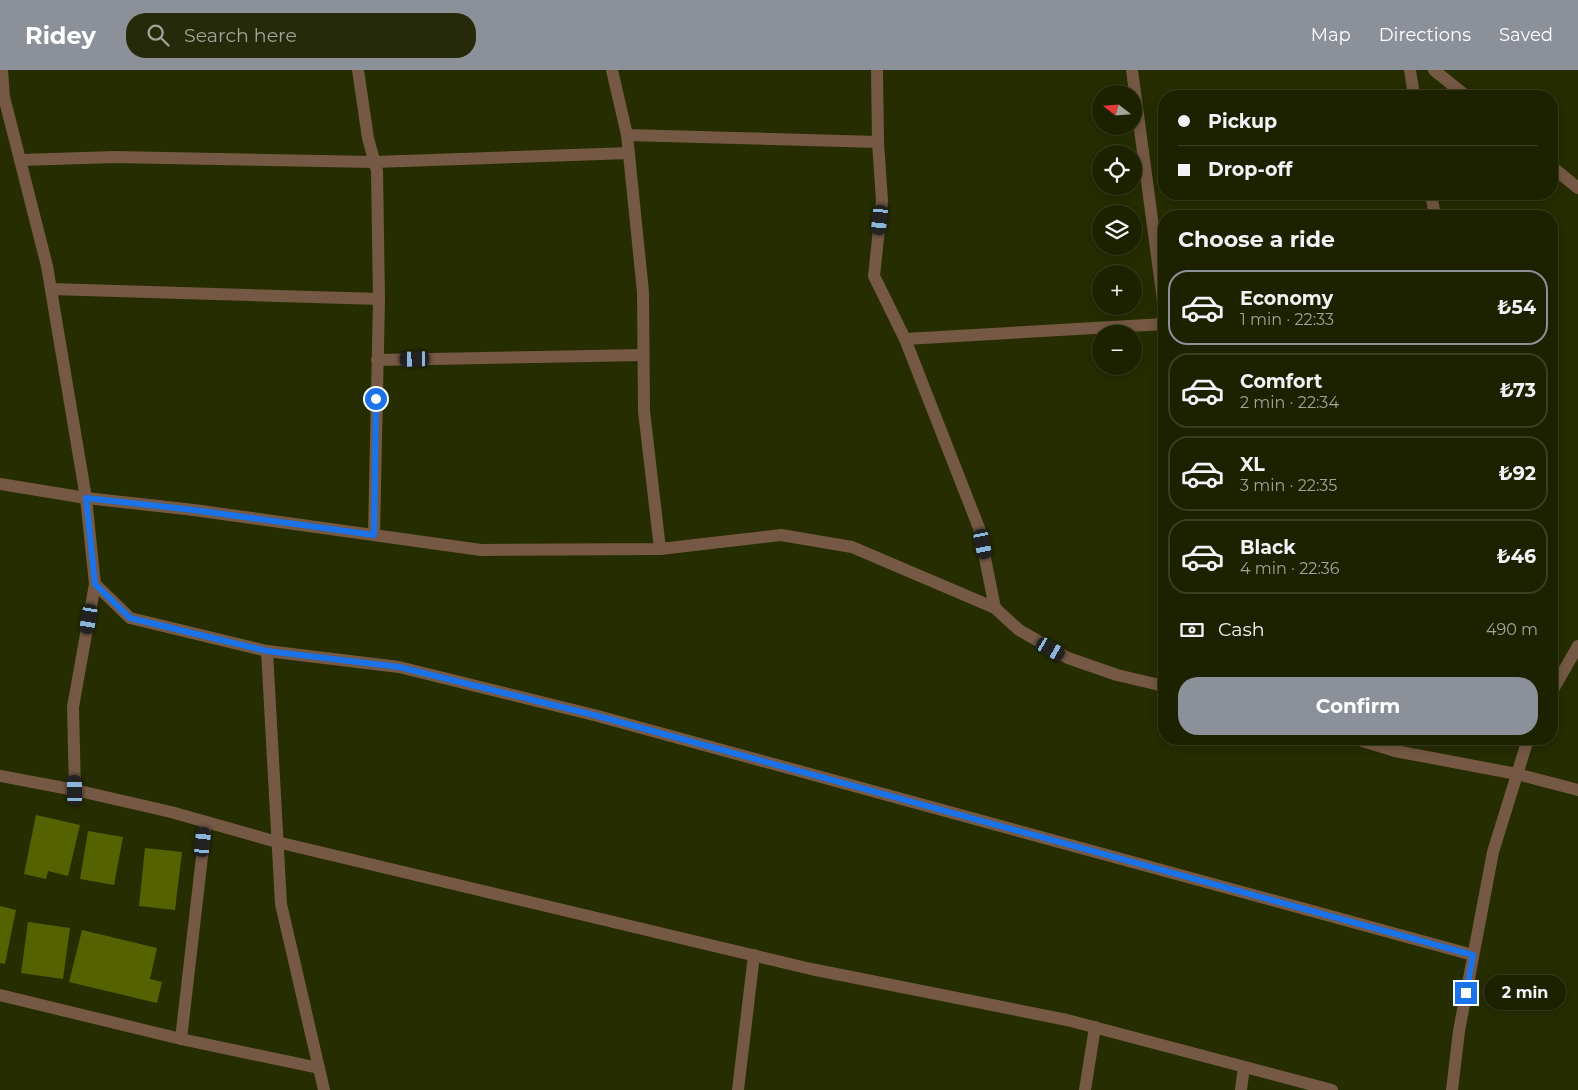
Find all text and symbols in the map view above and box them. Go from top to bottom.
search box [126,13,476,58]
text: Ridey [25,21,96,50]
icon: search [144,21,172,49]
text: Search here [184,24,297,47]
text: Map [1311,24,1351,46]
text: Directions [1379,24,1471,46]
text: Saved [1499,24,1553,46]
north arrow [1092,85,1142,135]
map controls [1092,85,1142,375]
text: Pickup [1208,110,1277,133]
button: locate [1092,145,1142,195]
text: Drop-off [1208,158,1292,181]
car [870,204,889,236]
button: layers [1092,205,1142,255]
text: Choose a ride [1178,226,1335,253]
button: + [1092,265,1142,315]
icon: car [1180,285,1225,330]
text: Economy [1240,287,1333,310]
text: ₺54 [1497,296,1536,319]
text: 1 min · 22:33 [1240,310,1334,329]
button: − [1092,325,1142,375]
car [399,351,430,367]
icon: car [1180,368,1225,413]
text: Comfort [1240,370,1322,393]
text: ₺73 [1500,379,1536,402]
route start [365,388,387,410]
text: 2 min · 22:34 [1240,393,1339,412]
icon: car [1180,451,1225,496]
text: XL [1240,453,1265,476]
text: ₺92 [1498,462,1536,485]
text: 3 min · 22:35 [1240,476,1337,495]
car [972,528,993,560]
icon: car [1180,534,1225,579]
text: Black [1240,536,1296,559]
text: ₺46 [1497,545,1536,568]
text: 4 min · 22:36 [1240,559,1340,578]
car [79,603,98,635]
icon: cash [1178,616,1206,644]
text: Cash [1218,618,1265,641]
text: 490 m [1486,620,1538,639]
car [1034,635,1067,663]
button: Confirm [1178,677,1538,735]
car [67,775,82,805]
car [193,826,212,858]
callout: 2 min [1484,976,1566,1010]
route end [1455,982,1477,1004]
text: 2 min [1502,983,1548,1002]

